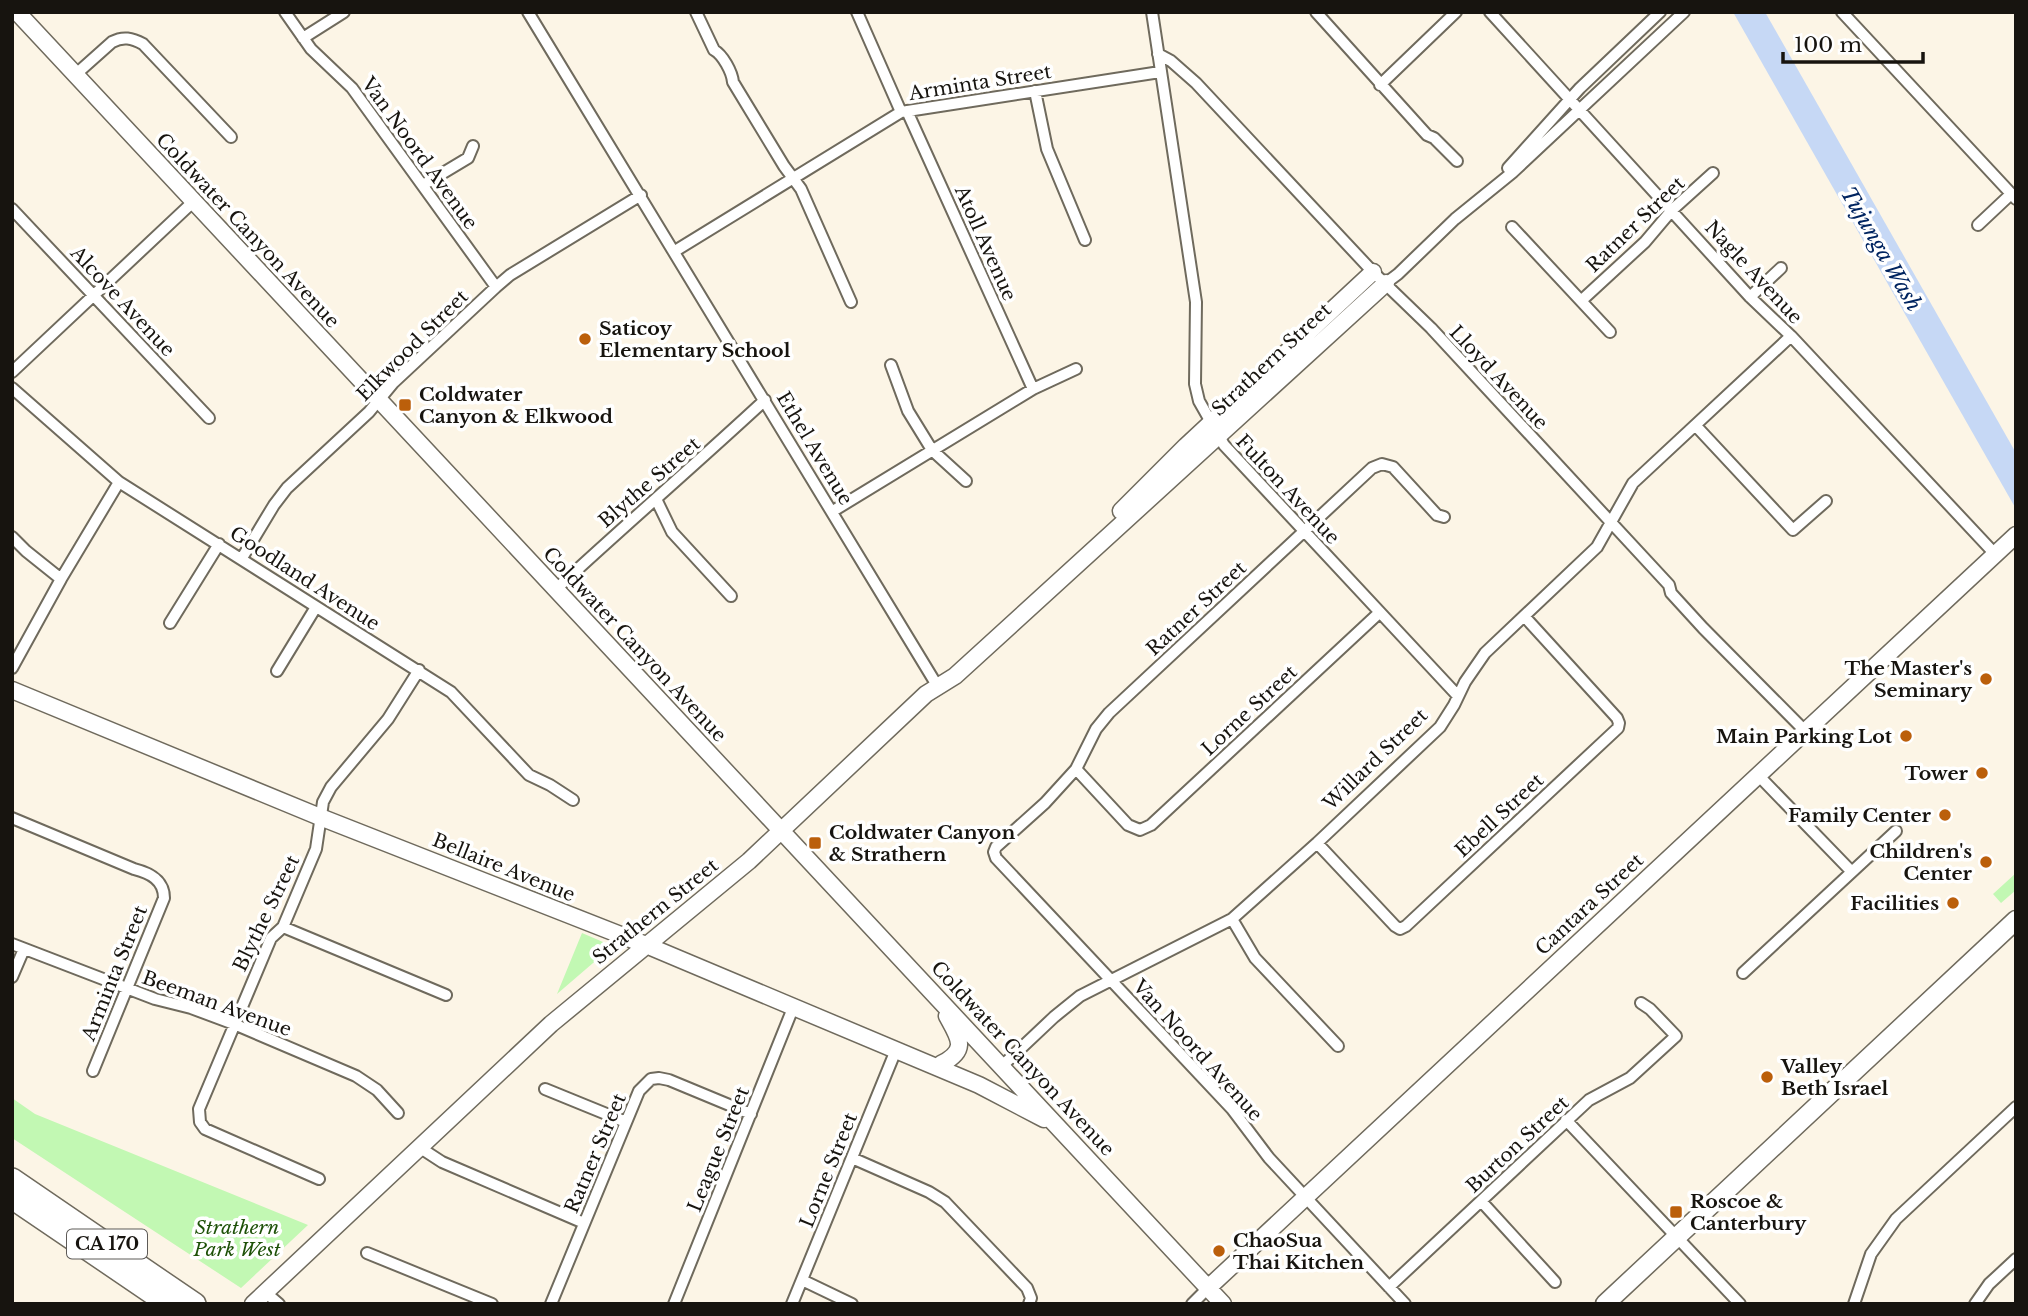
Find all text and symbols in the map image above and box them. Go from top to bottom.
scale bar [1783,21,1923,65]
text: 100 m [1794,32,1862,58]
street label: Arminta Street [906,60,1054,105]
street label: Van Noord Avenue [356,72,482,234]
street label: Coldwater Canyon Avenue [151,128,344,333]
street label: Ratner Street [1581,171,1690,277]
street label: Atoll Avenue [950,181,1021,304]
water label: Tujunga Wash [1835,182,1927,316]
street label: Nagle Avenue [1700,216,1807,329]
street label: Alcove Avenue [65,241,180,361]
street label: Elkwood Street [352,284,473,406]
street label: Strathern Street [1207,298,1336,421]
place label: Saticoy Elementary School [599,317,791,362]
street label: Lloyd Avenue [1445,321,1553,434]
marker: Saticoy Elementary School [577,331,593,347]
place label: Coldwater Canyon & Elkwood [419,383,613,428]
street label: Ethel Avenue [772,387,857,509]
marker: Coldwater Canyon & Elkwood [397,397,413,413]
street label: Fulton Avenue [1231,430,1344,549]
street label: Blythe Street [594,432,705,533]
street label: Goodland Avenue [226,521,384,635]
street label: Coldwater Canyon Avenue [538,542,731,747]
street label: Ratner Street [1142,556,1252,660]
place label: The Master's Seminary [1845,657,1973,702]
street label: Lorne Street [1197,660,1302,760]
marker: The Master's Seminary [1978,671,1994,687]
street label: Willard Street [1318,703,1433,816]
place label: Main Parking Lot [1716,725,1893,748]
marker: Main Parking Lot [1898,728,1914,744]
place label: Tower [1905,762,1969,785]
marker: Tower [1974,765,1990,781]
street label: Ebell Street [1451,768,1549,862]
place label: Family Center [1788,804,1932,827]
marker: Family Center [1937,807,1953,823]
place label: Coldwater Canyon & Strathern [829,821,1015,866]
street label: Bellaire Avenue [429,828,578,907]
marker: Coldwater Canyon & Strathern [807,835,823,851]
place label: Children's Center [1870,840,1973,885]
street label: Cantara Street [1531,848,1648,960]
street label: Blythe Street [228,851,305,975]
street label: Strathern Street [588,853,723,969]
marker: Children's Center [1978,854,1994,870]
place label: Facilities [1850,892,1939,915]
marker: Facilities [1945,895,1961,911]
street label: Arminta Street [76,901,152,1045]
street label: Coldwater Canyon Avenue [926,956,1119,1161]
street label: Beeman Avenue [139,966,295,1041]
street label: Van Noord Avenue [1127,974,1267,1126]
place label: Valley Beth Israel [1780,1055,1889,1100]
marker: Valley Beth Israel [1759,1069,1775,1085]
street label: League Street [683,1083,754,1215]
street label: Ratner Street [560,1089,631,1217]
street label: Burton Street [1461,1091,1574,1198]
street label: Lorne Street [795,1109,862,1231]
place label: Roscoe & Canterbury [1690,1190,1807,1235]
marker: Roscoe & Canterbury [1668,1204,1684,1220]
park label: Strathern Park West [192,1216,281,1261]
place label: ChaoSua Thai Kitchen [1233,1229,1364,1274]
road number: CA 170 [67,1230,147,1259]
marker: ChaoSua Thai Kitchen [1211,1243,1227,1259]

